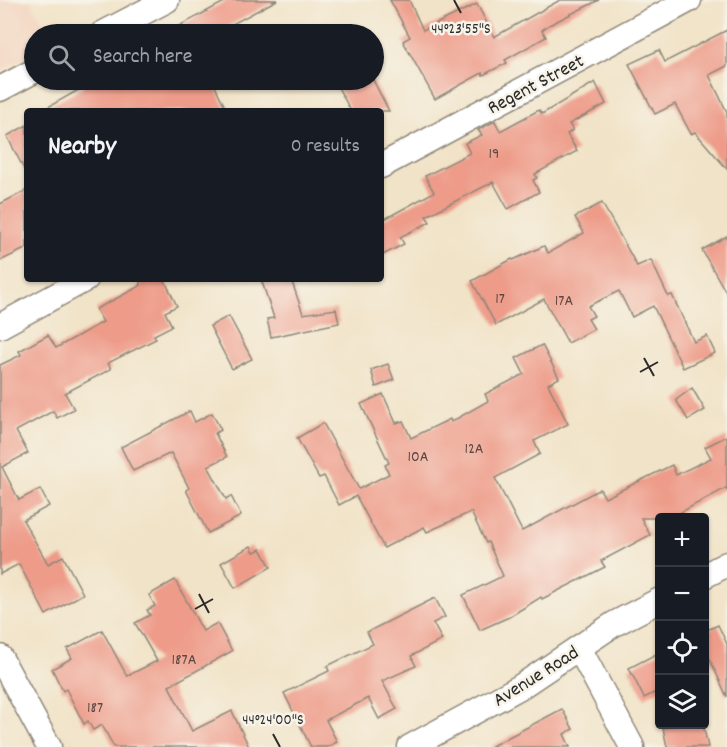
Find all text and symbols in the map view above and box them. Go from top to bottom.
text: 44°23'55"S [431,19,491,41]
search box [24,24,384,90]
icon: search [45,41,78,74]
text: Search here [93,42,192,73]
street label: Regent Street [483,48,590,123]
text: Nearby [48,129,116,166]
text: 0 results [291,133,360,161]
house number: 19 [489,143,499,166]
house number: 17 [495,288,505,311]
house number: 17A [555,290,573,313]
house number: 12A [464,438,484,461]
house number: 10A [408,446,429,469]
map controls [655,513,709,729]
button: + [655,513,709,567]
button: − [655,567,709,621]
button: locate [655,621,709,675]
street label: Avenue Road [488,640,585,715]
house number: 187A [172,649,197,672]
button: layers [655,675,709,729]
house number: 187 [87,697,103,720]
text: 44°24'00"S [242,710,304,732]

